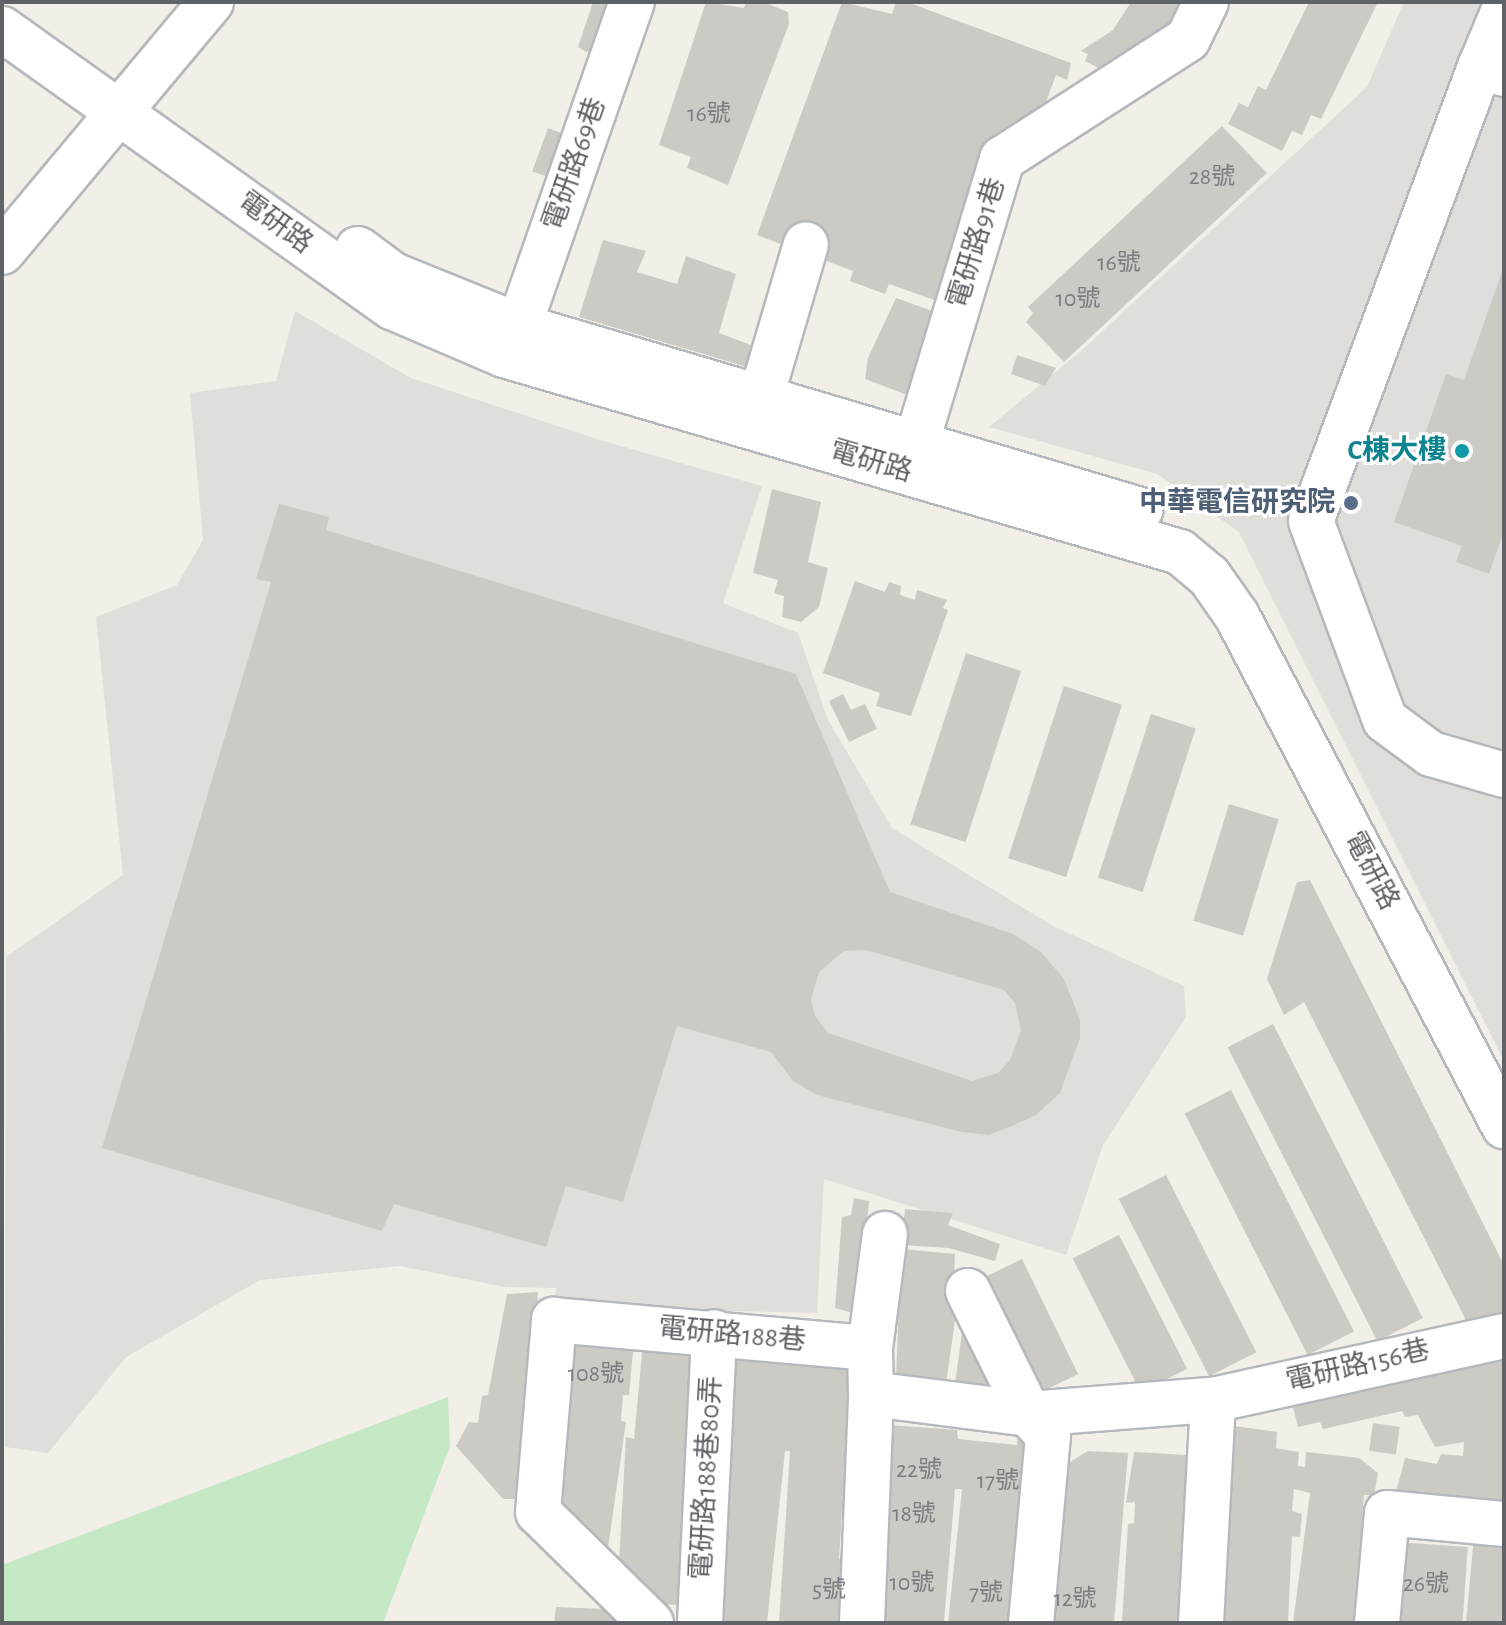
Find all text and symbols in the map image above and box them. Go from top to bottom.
street label: 電研路69巷 [537,93,613,235]
house number: 16號 [687,101,731,129]
house number: 28號 [1189,164,1235,192]
street label: 電研路91巷 [941,174,1013,312]
street label: 電研路 [231,185,319,261]
house number: 16號 [1097,250,1141,278]
house number: 10號 [1056,286,1100,314]
street label: 電研路 [826,434,916,490]
place label: C棟大樓 [1348,434,1446,468]
marker: C棟大樓 [1453,442,1471,460]
place label: 中華電信研究院 [1139,486,1335,520]
marker: 中華電信研究院 [1342,494,1360,512]
street label: 電研路 [1336,826,1406,916]
street label: 電研路188巷 [657,1312,807,1358]
street label: 電研路156巷 [1283,1333,1433,1399]
house number: 108號 [568,1361,624,1389]
street label: 電研路188巷80弄 [685,1375,729,1581]
house number: 22號 [896,1457,942,1485]
house number: 17號 [977,1468,1019,1496]
house number: 18號 [892,1501,936,1529]
house number: 10號 [890,1570,934,1598]
house number: 26號 [1403,1571,1449,1599]
house number: 5號 [812,1577,846,1605]
house number: 7號 [969,1580,1003,1608]
house number: 12號 [1053,1586,1097,1614]

